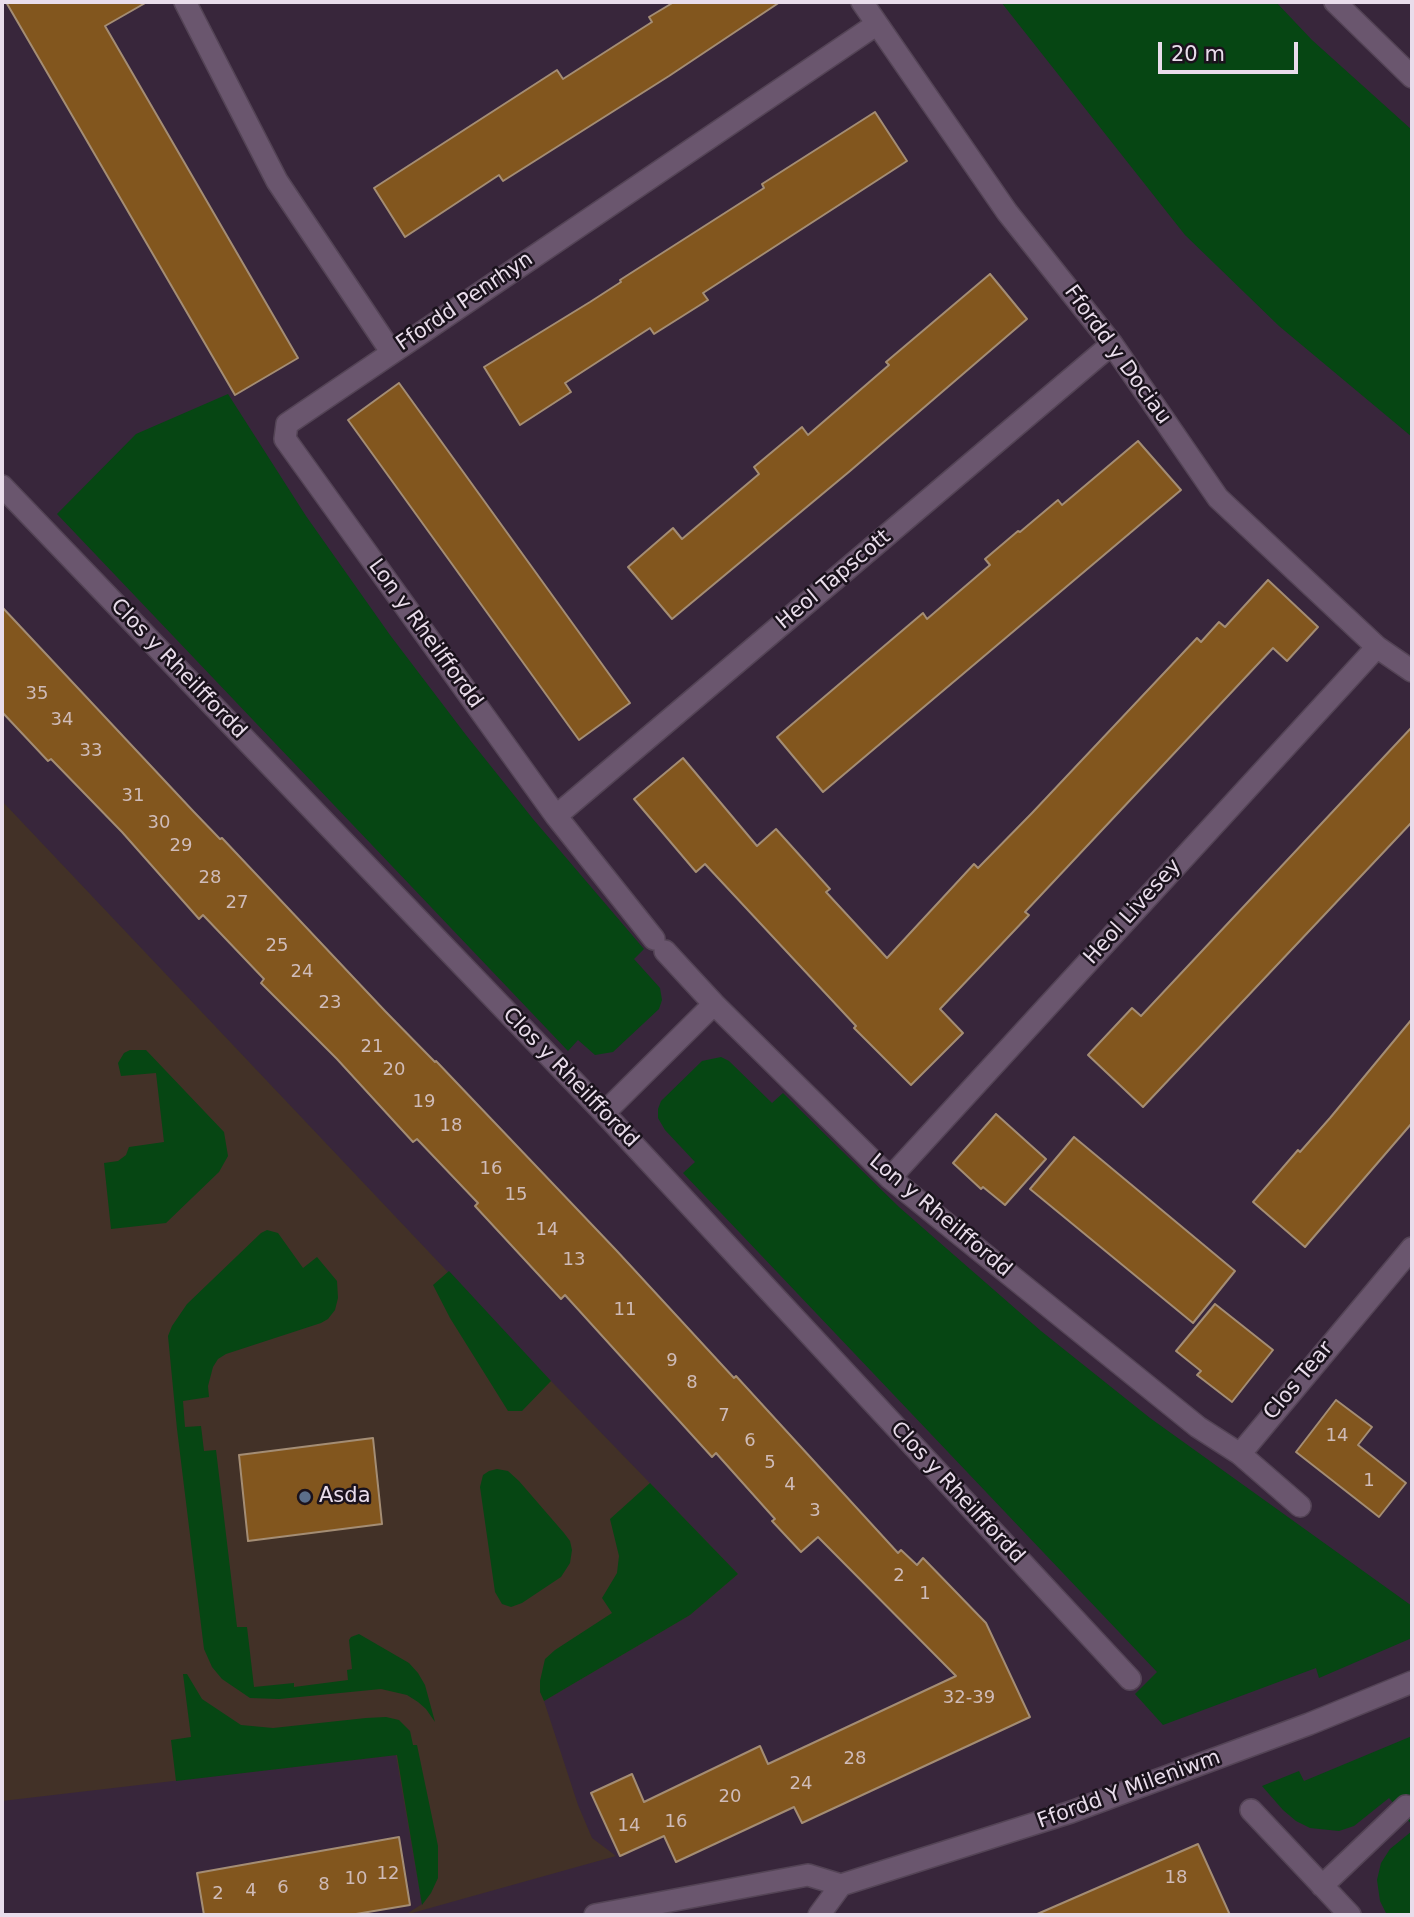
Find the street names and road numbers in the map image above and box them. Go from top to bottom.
street label: Ffordd Penrhyn [392,247,538,357]
street label: Ffordd y Dociau [1058,281,1176,429]
street label: Heol Tapscott [772,525,896,635]
street label: Lon y Rheilffordd [362,555,488,713]
street label: Clos y Rheilffordd [105,594,251,744]
street label: Heol Livesey [1079,854,1187,970]
street label: Clos y Rheilffordd [497,1003,643,1153]
street label: Lon y Rheilffordd [864,1149,1016,1283]
street label: Clos Tear [1259,1337,1339,1425]
street label: Clos y Rheilffordd [885,1417,1029,1569]
street label: Ffordd Y Mileniwm [1034,1745,1224,1835]

